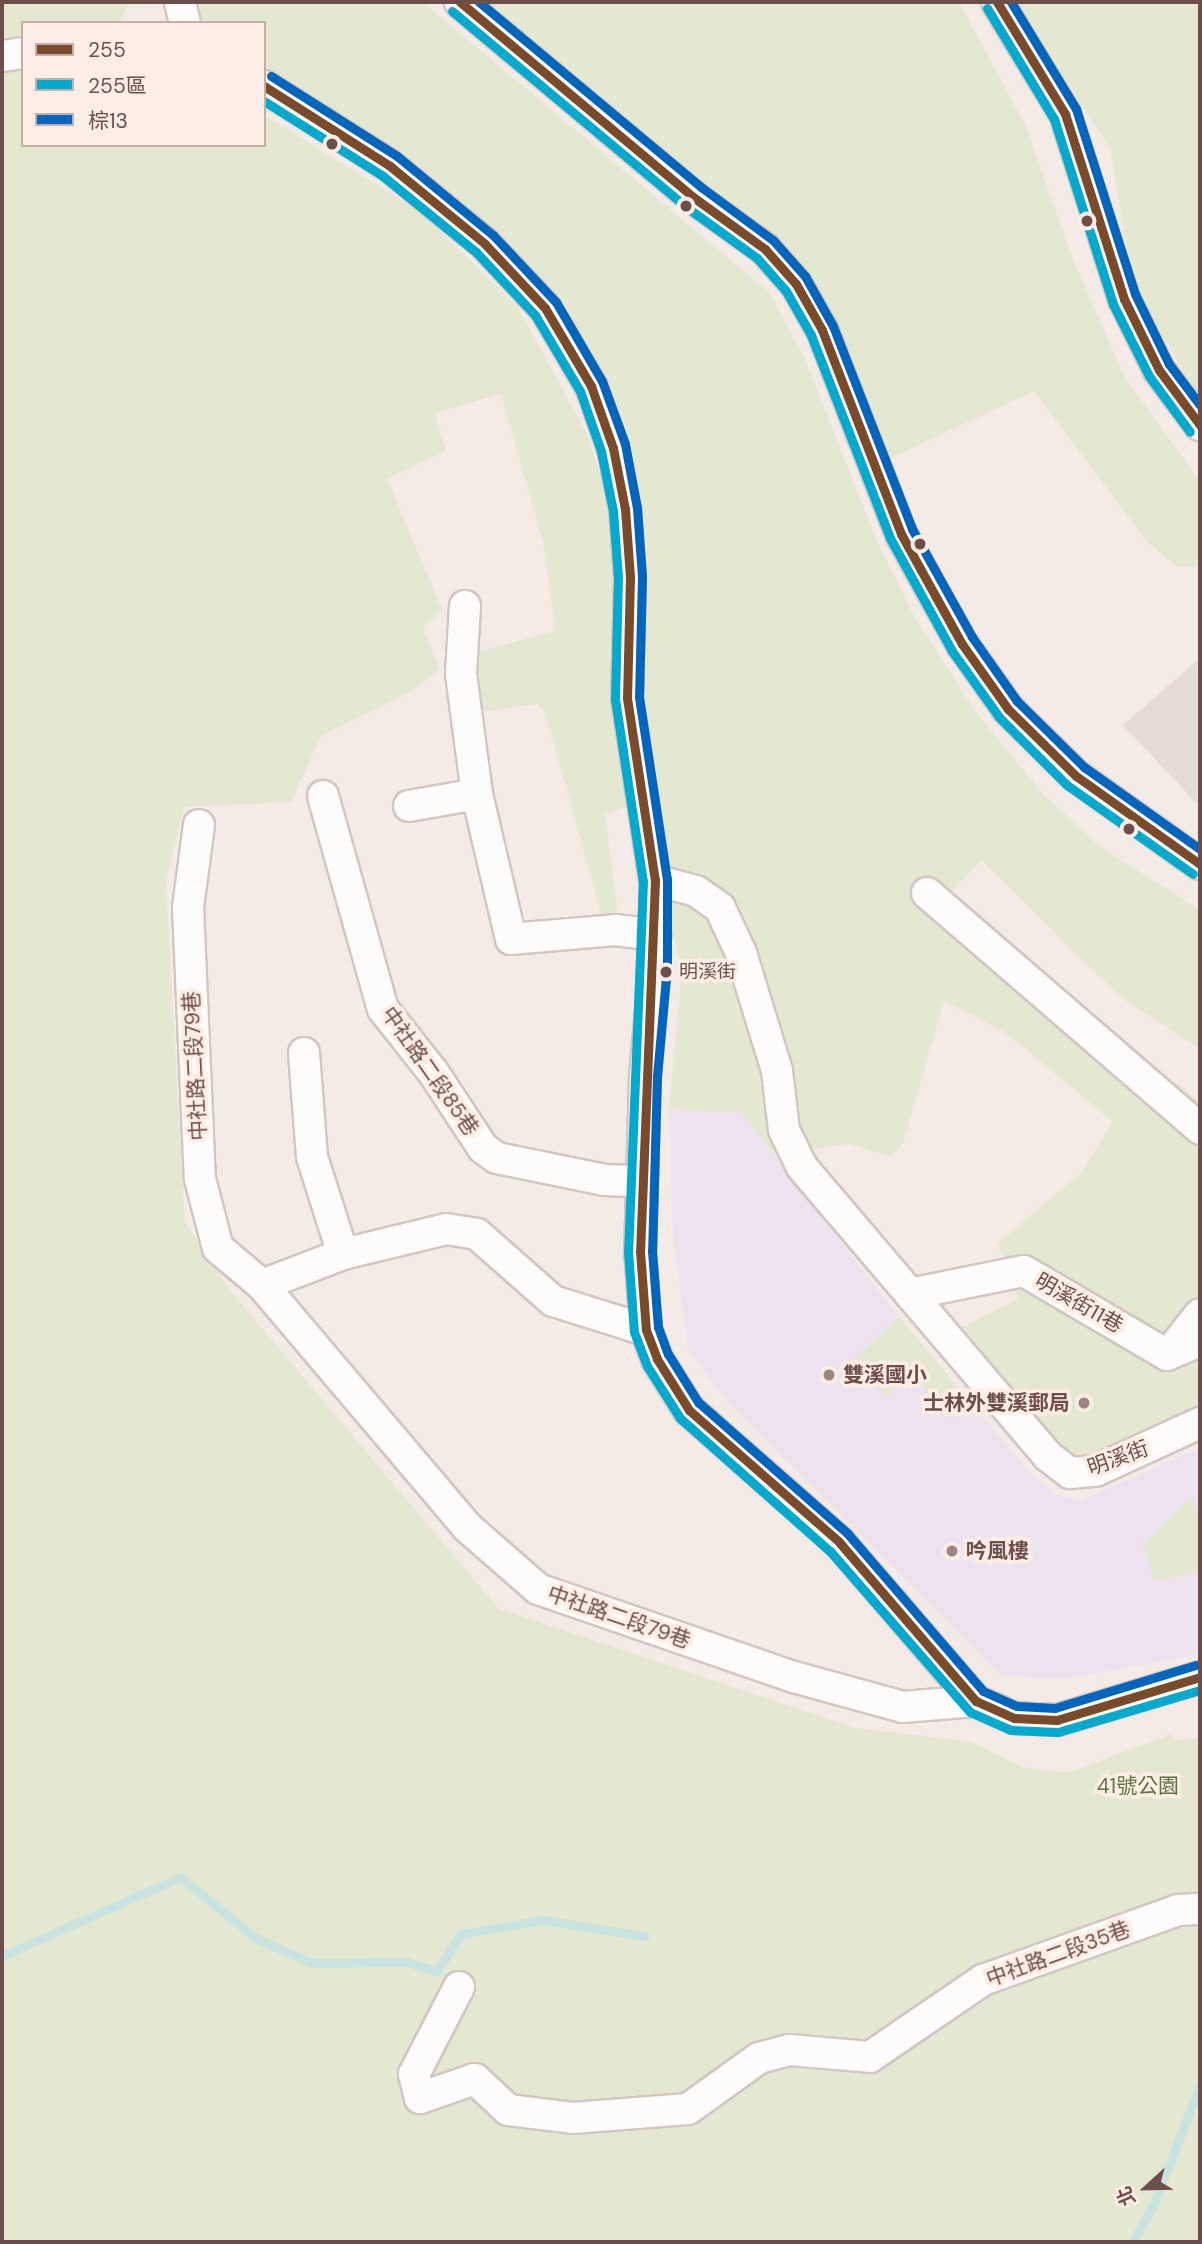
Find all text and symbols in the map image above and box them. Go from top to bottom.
legend [21,21,266,147]
text: 255 [88,36,126,64]
text: 255區 [88,72,147,100]
text: 棕13 [88,107,128,135]
unlabelled marker [325,137,339,151]
unlabelled marker [679,199,693,213]
unlabelled marker [1080,214,1094,228]
unlabelled marker [913,537,927,551]
unlabelled marker [1122,822,1136,836]
place label: 明溪街 [679,961,736,983]
marker: 明溪街 [659,965,673,979]
street label: 中社路二段79巷 [178,991,212,1141]
street label: 中社路二段85巷 [376,1002,484,1140]
street label: 明溪街11巷 [1031,1268,1127,1338]
place label: 雙溪國小 [843,1362,927,1388]
marker: 雙溪國小 [821,1367,837,1383]
place label: 士林外雙溪郵局 [923,1390,1070,1416]
marker: 士林外雙溪郵局 [1076,1395,1092,1411]
street label: 明溪街 [1084,1435,1152,1481]
place label: 吟風樓 [966,1538,1029,1564]
marker: 吟風樓 [944,1543,960,1559]
street label: 中社路二段79巷 [544,1581,694,1653]
park label: 41號公園 [1097,1773,1179,1799]
street label: 中社路二段35巷 [983,1916,1133,1992]
north arrow [1111,2153,1181,2223]
text: 北 [1111,2183,1141,2210]

